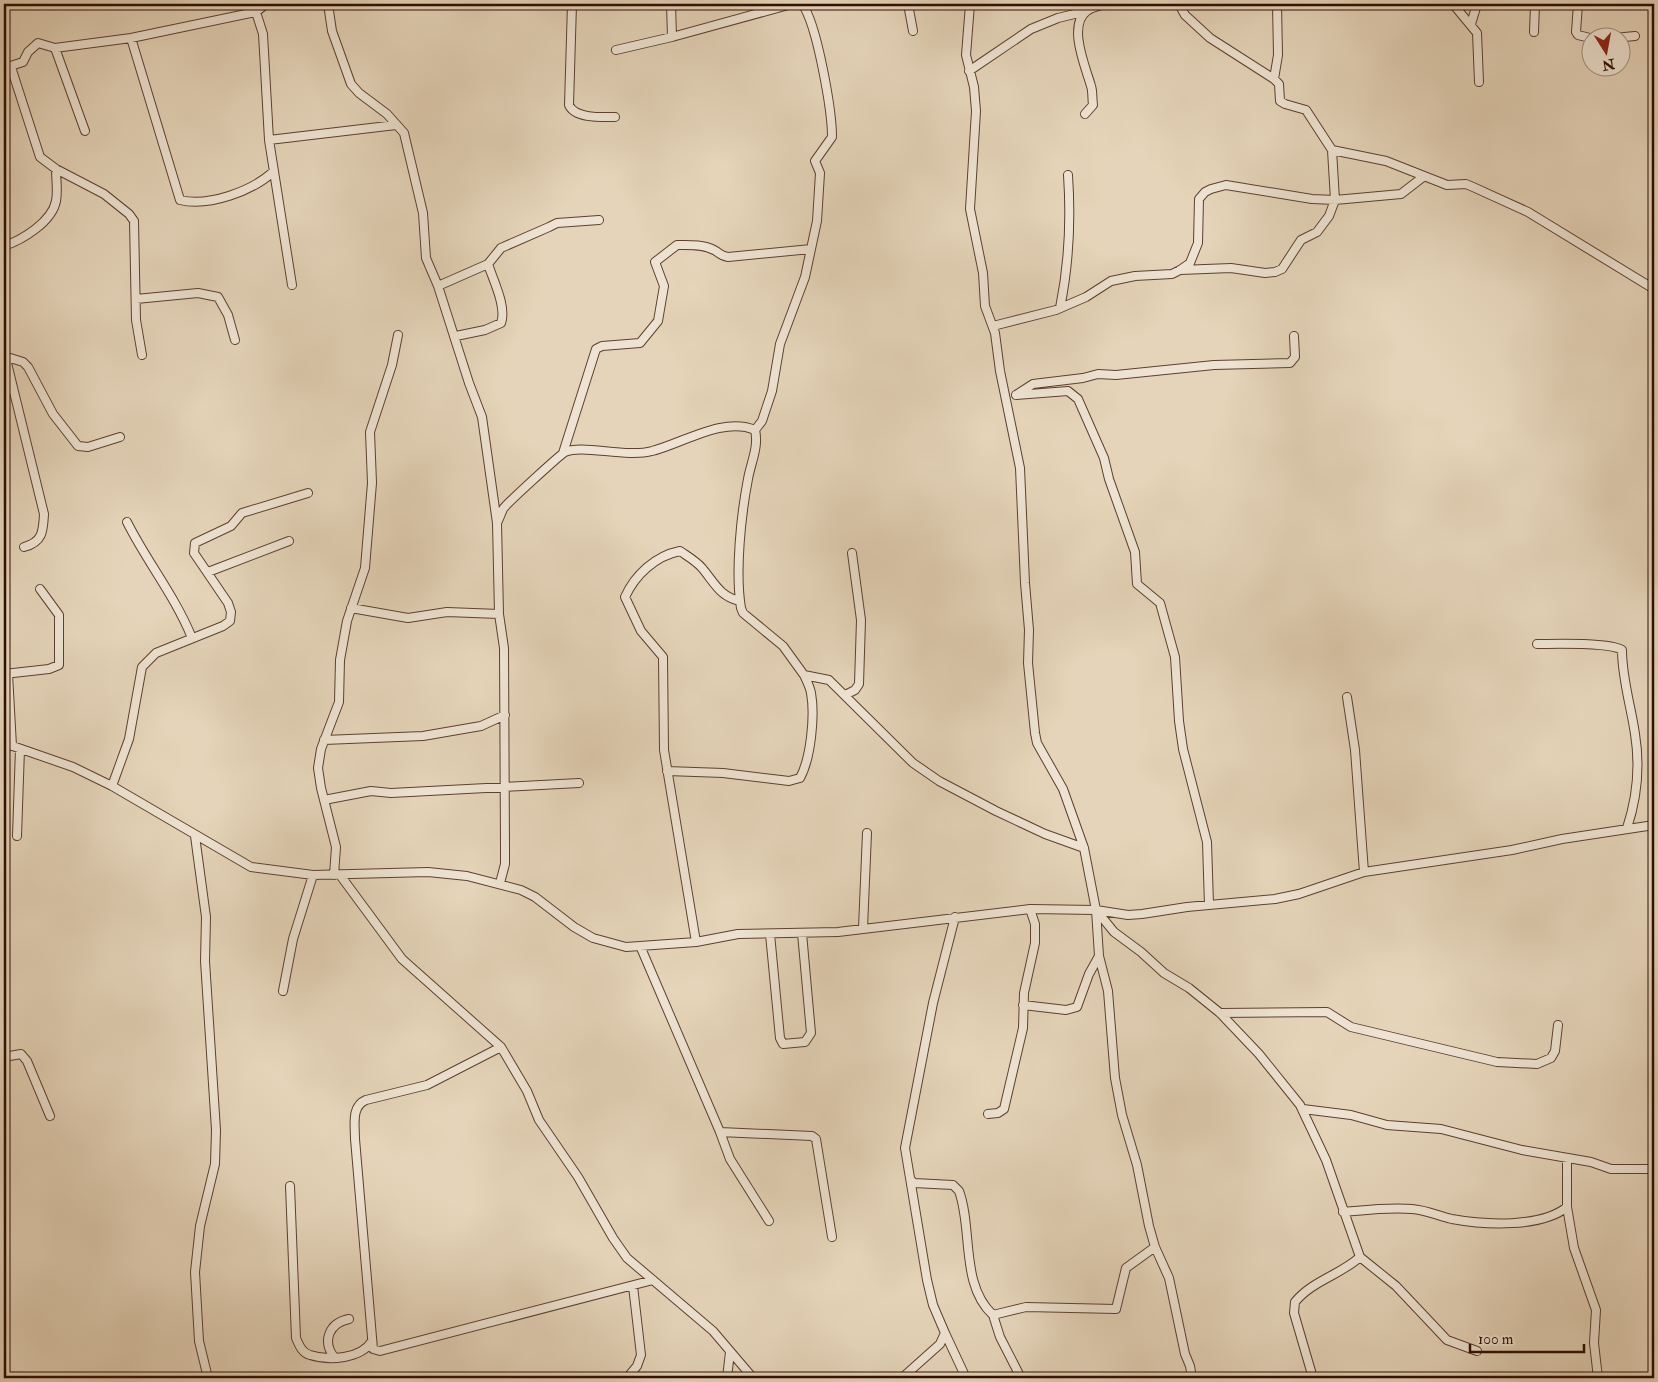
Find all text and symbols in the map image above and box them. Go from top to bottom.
north arrow [1580,28,1630,78]
text: N [1600,55,1617,74]
scale bar [1470,1322,1584,1354]
text: 100 m [1478,1330,1514,1349]

